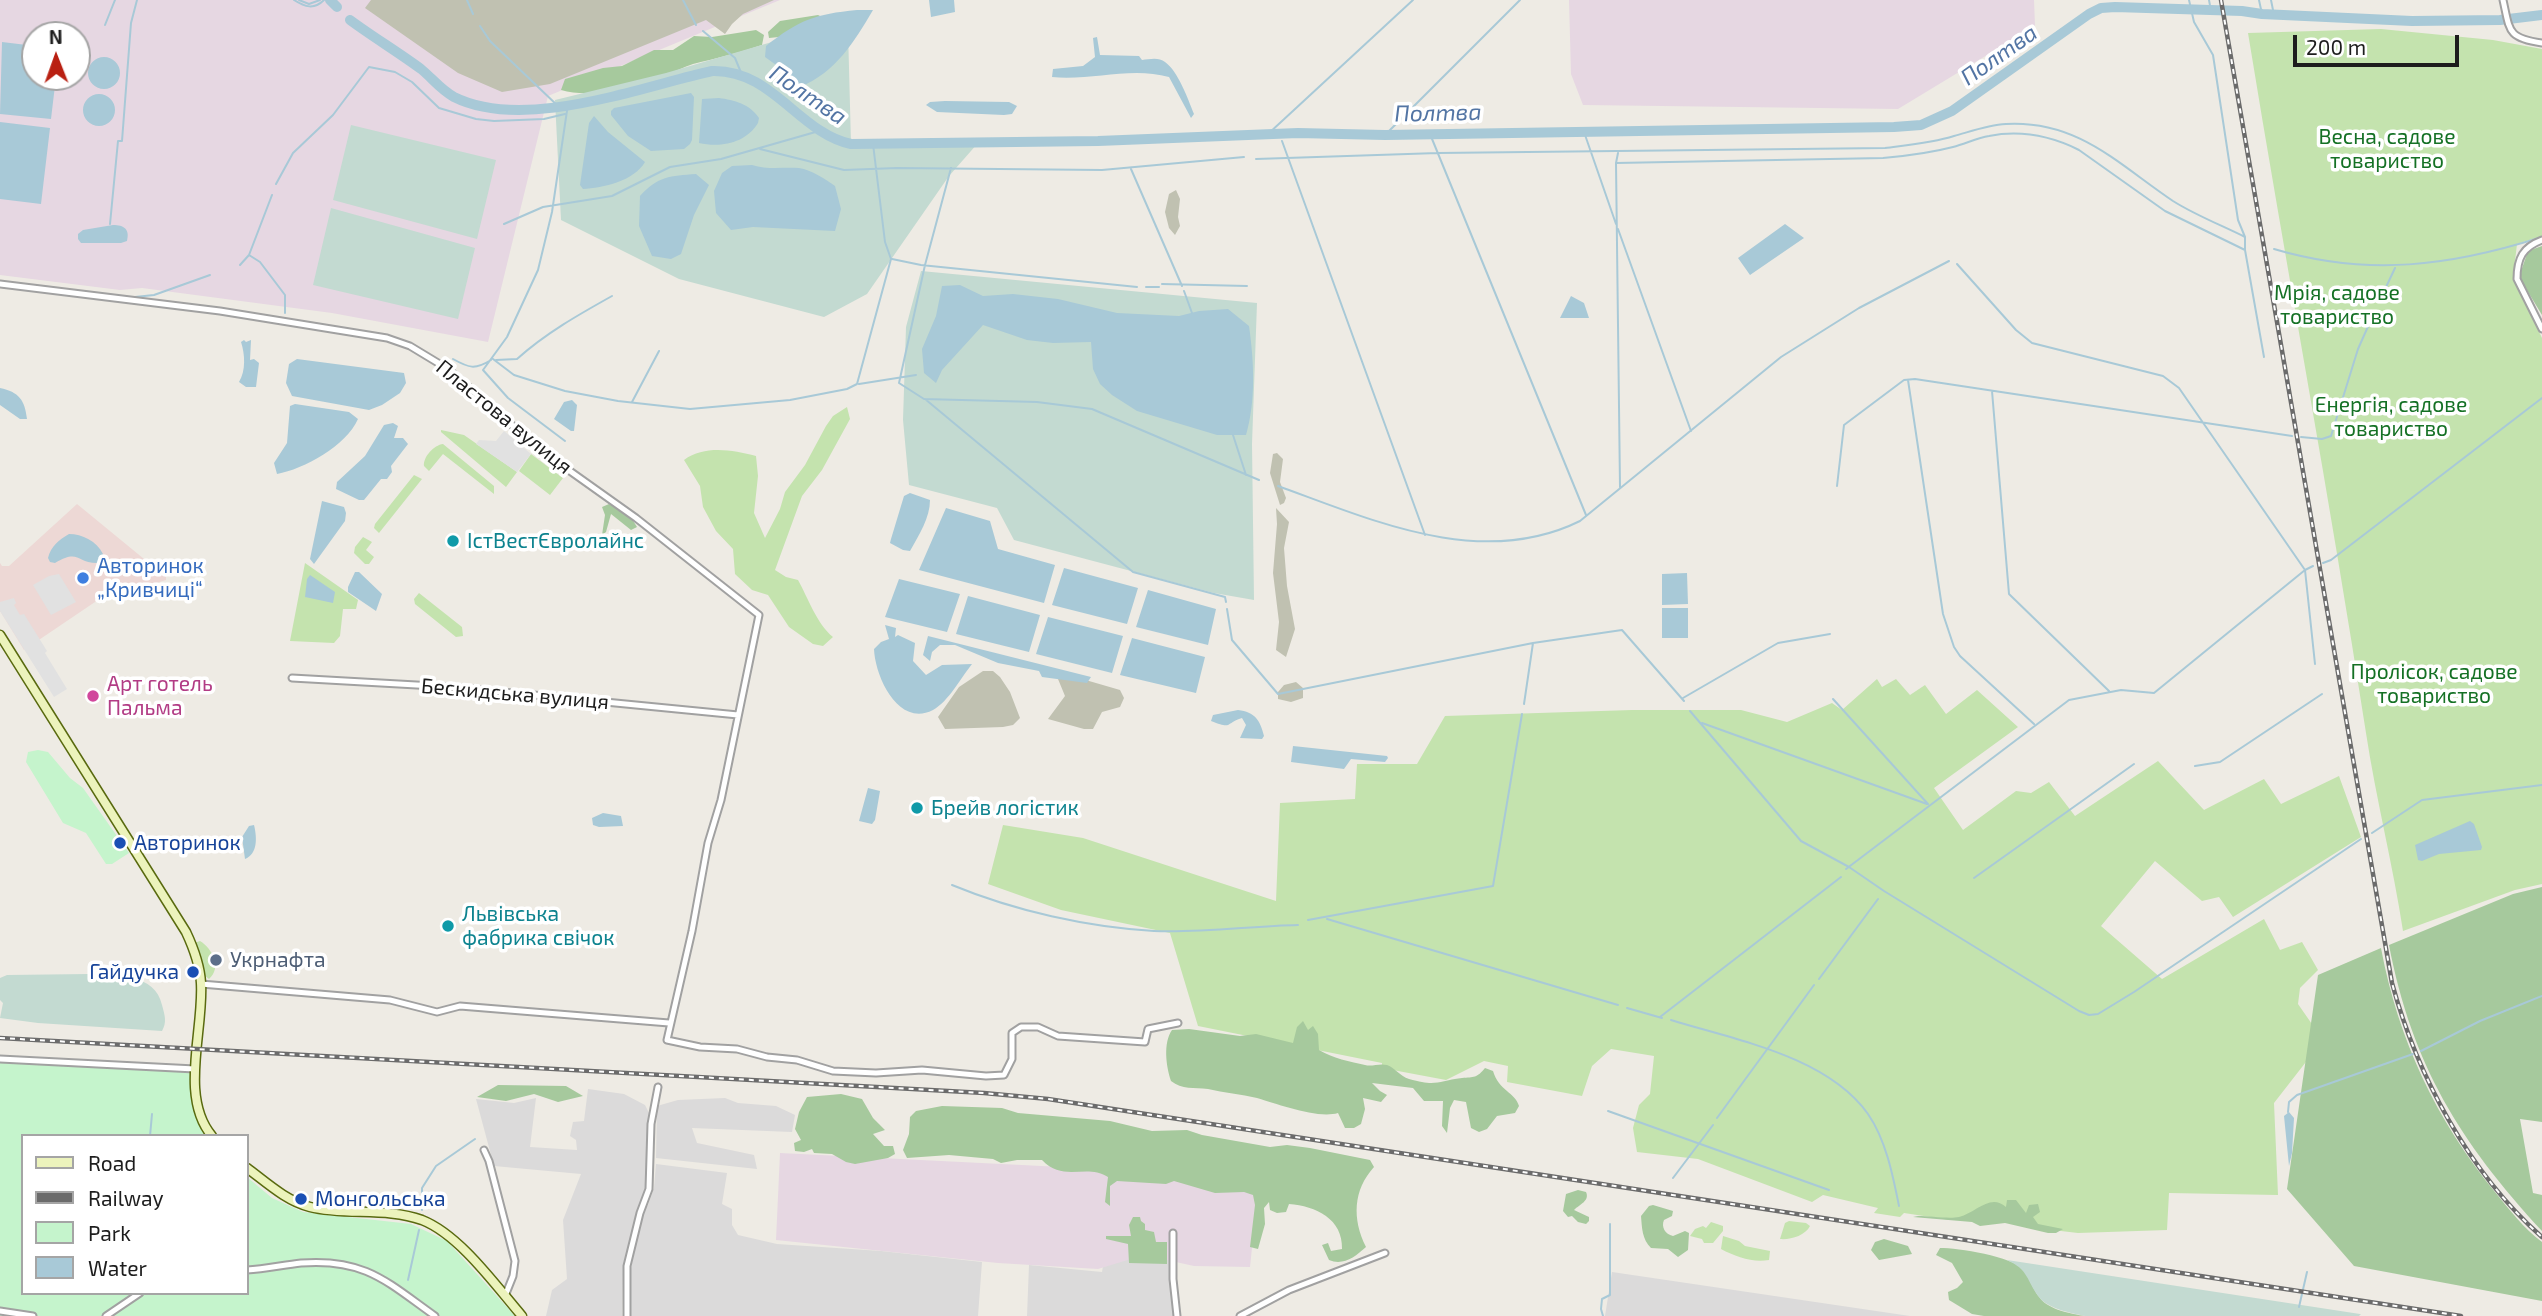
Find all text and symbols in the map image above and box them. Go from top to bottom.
water label: Полтва [1955,19,2043,91]
north arrow [21,21,91,91]
scale bar [2297,21,2463,65]
text: N [49,25,63,48]
text: 200 m [2306,34,2366,59]
water label: Полтва [764,59,852,131]
water label: Полтва [1394,98,1482,128]
park label: Весна, садове товариство [2318,124,2456,174]
park label: Мрія, садове товариство [2274,280,2400,330]
street label: Пластова вулиця [431,354,577,480]
park label: Енергія, садове товариство [2315,392,2467,442]
place label: ІстВестЄвролайнс [467,528,644,554]
marker: ІстВестЄвролайнс [445,533,461,549]
place label: Авторинок „Кривчиці“ [97,553,204,603]
marker: Авторинок „Кривчиці“ [75,570,91,586]
park label: Пролісок, садове товариство [2350,659,2518,709]
place label: Арт готель Пальма [107,671,213,721]
street label: Бескидська вулиця [420,673,610,715]
marker: Арт готель Пальма [85,688,101,704]
place label: Брейв логістик [931,795,1079,821]
marker: Брейв логістик [909,800,925,816]
place label: Авторинок [134,830,241,856]
marker: Авторинок [112,835,128,851]
place label: Львівська фабрика свічок [462,901,615,951]
marker: Львівська фабрика свічок [440,918,456,934]
place label: Укрнафта [230,947,326,973]
marker: Укрнафта [208,952,224,968]
place label: Гайдучка [89,959,179,985]
marker: Гайдучка [185,964,201,980]
legend [21,1134,248,1295]
text: Road [88,1150,136,1175]
text: Railway [88,1185,164,1210]
place label: Монгольська [315,1186,446,1212]
marker: Монгольська [293,1191,309,1207]
text: Park [88,1220,131,1245]
text: Water [88,1255,147,1280]

